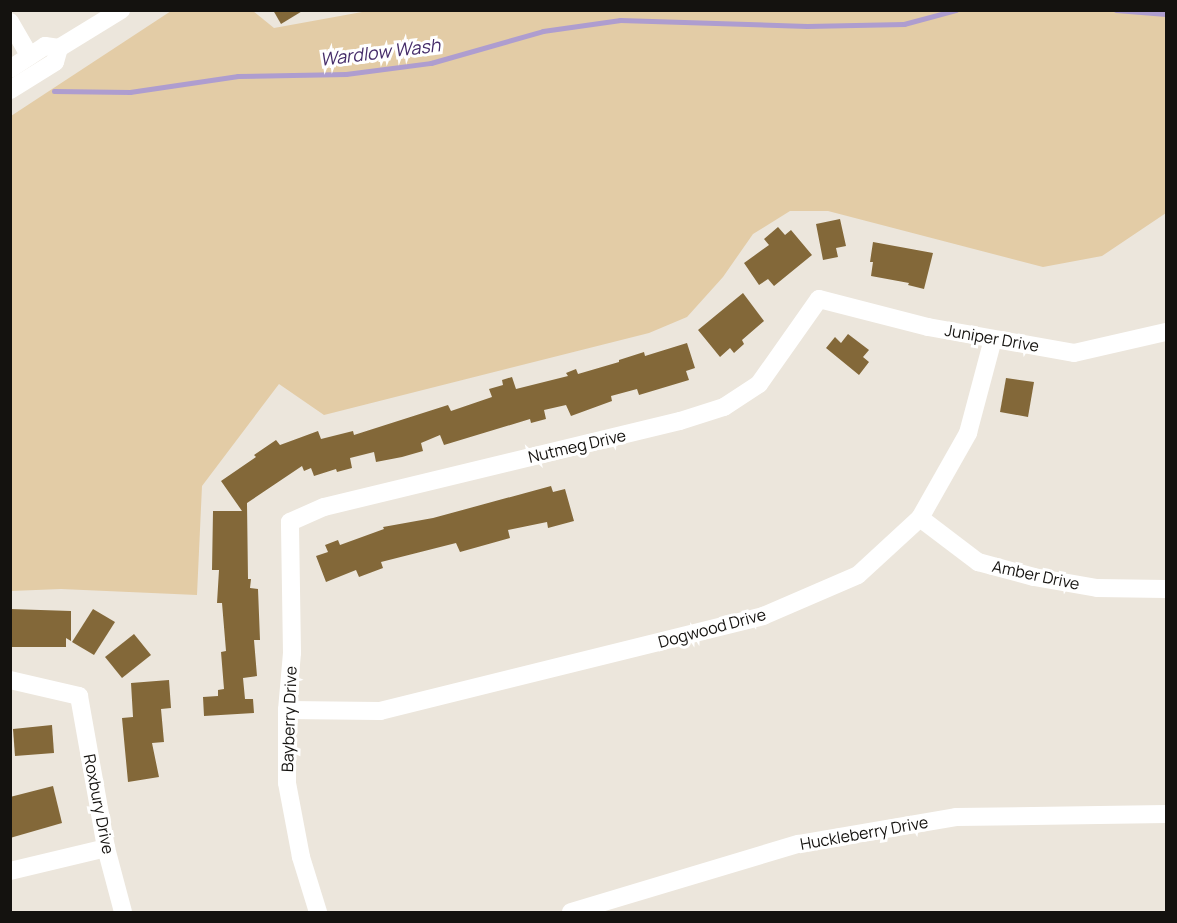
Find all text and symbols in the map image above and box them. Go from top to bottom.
water label: Wardlow Wash [319,34,441,70]
street label: Juniper Drive [943,320,1041,356]
street label: Nutmeg Drive [526,425,628,467]
street label: Amber Drive [991,556,1081,594]
street label: Dogwood Drive [656,604,768,652]
street label: Bayberry Drive [278,666,300,772]
street label: Roxbury Drive [80,752,118,856]
street label: Huckleberry Drive [798,812,930,854]

